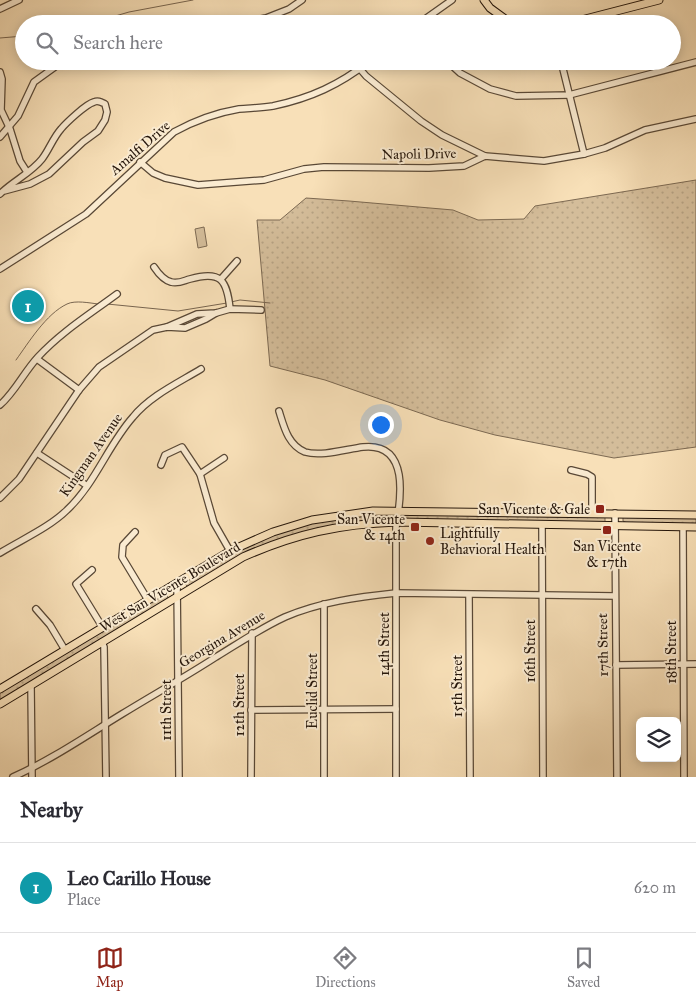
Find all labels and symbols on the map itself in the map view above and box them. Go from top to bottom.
street label: Amalfi Drive [106,117,174,179]
street label: Napoli Drive [382,145,457,163]
pin: 1 [12,287,44,325]
street label: Kingman Avenue [56,410,126,500]
your location [368,412,394,438]
place label: San Vicente & Gale [478,501,590,518]
marker: San Vicente & Gale [594,503,606,515]
place label: San Vicente & 14th [337,511,405,544]
marker: San Vicente & 14th [409,521,421,533]
marker: San Vicente & 17th [601,524,613,536]
place label: Lightfully Behavioral Health [440,525,545,558]
marker: Lightfully Behavioral Health [424,535,436,547]
street label: West San Vicente Boulevard [97,538,243,636]
place label: San Vicente & 17th [573,538,641,571]
street label: Georgina Avenue [176,607,268,671]
street label: 14th Street [376,612,393,676]
street label: 17th Street [594,613,612,677]
street label: 16th Street [522,619,539,683]
street label: 18th Street [663,620,680,684]
street label: Euclid Street [304,653,321,729]
street label: 15th Street [449,655,466,717]
street label: 12th Street [231,673,248,736]
street label: 11th Street [158,679,175,741]

